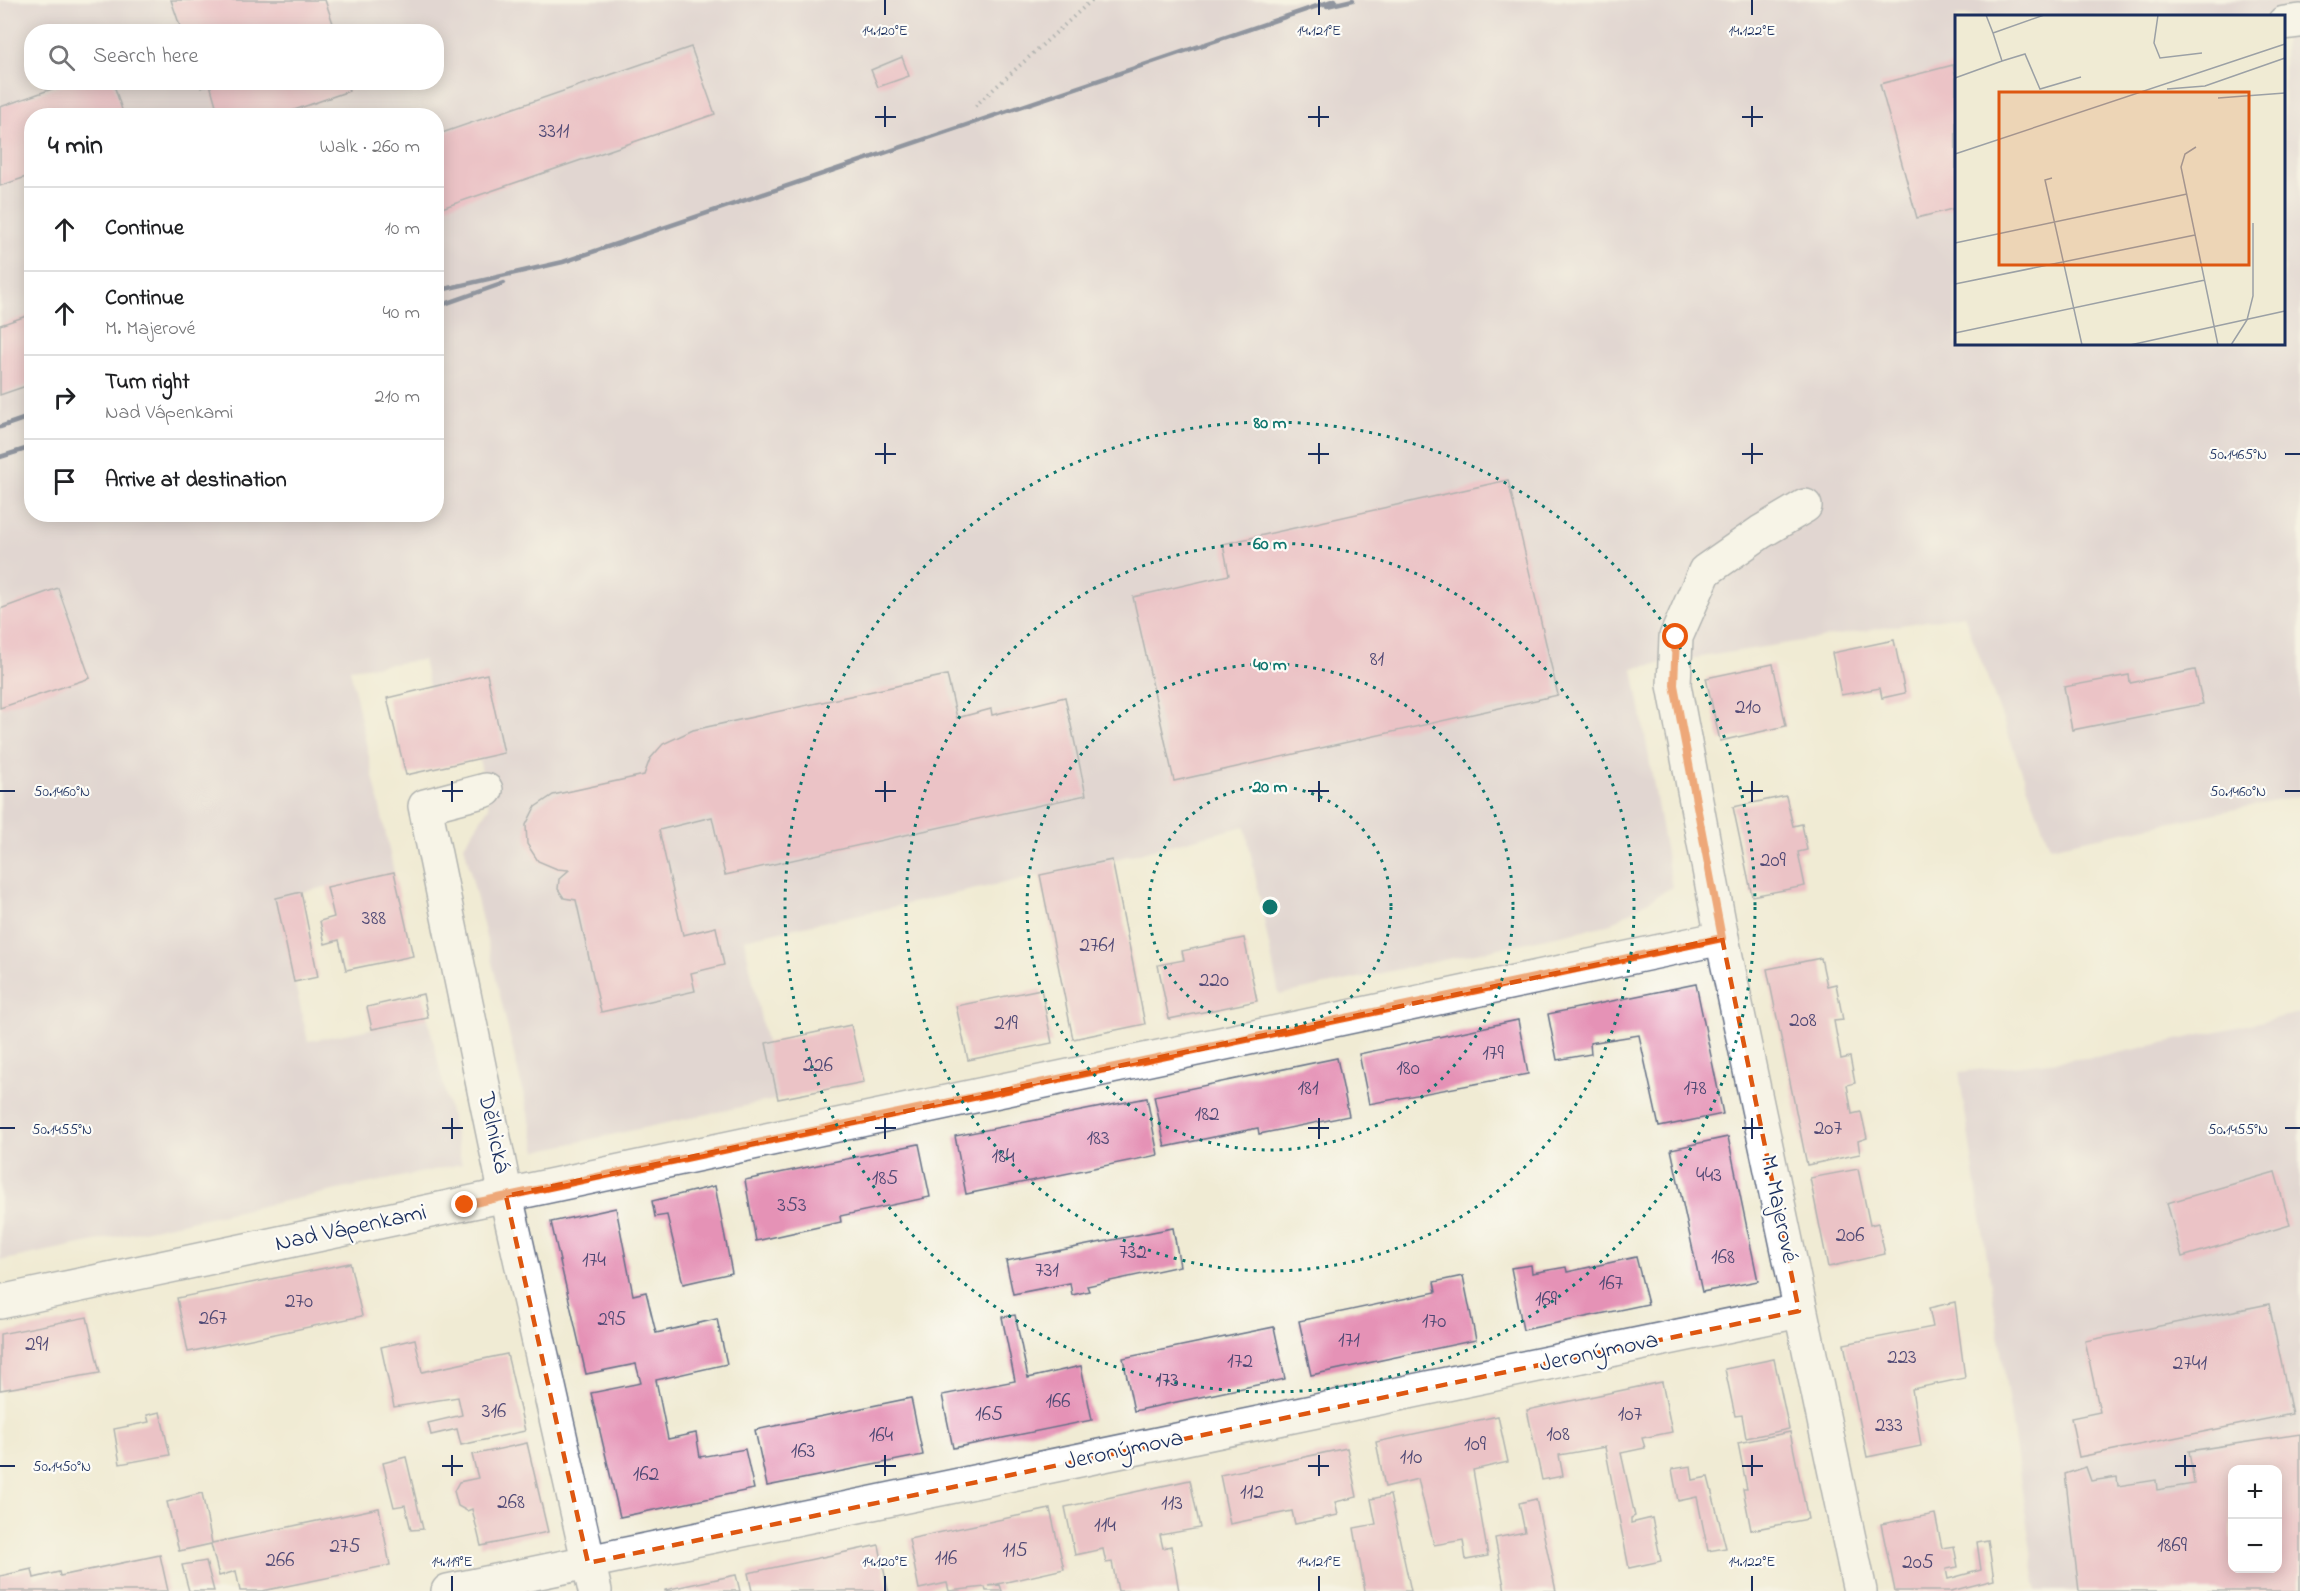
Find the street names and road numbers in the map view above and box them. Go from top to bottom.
street label: Dělnická [467,1088,519,1177]
street label: M. Majerové [1750,1152,1806,1266]
street label: Nad Vápenkami [272,1196,430,1262]
street label: Jeronýmova [1536,1323,1662,1384]
street label: Jeronýmova [1061,1421,1187,1482]

